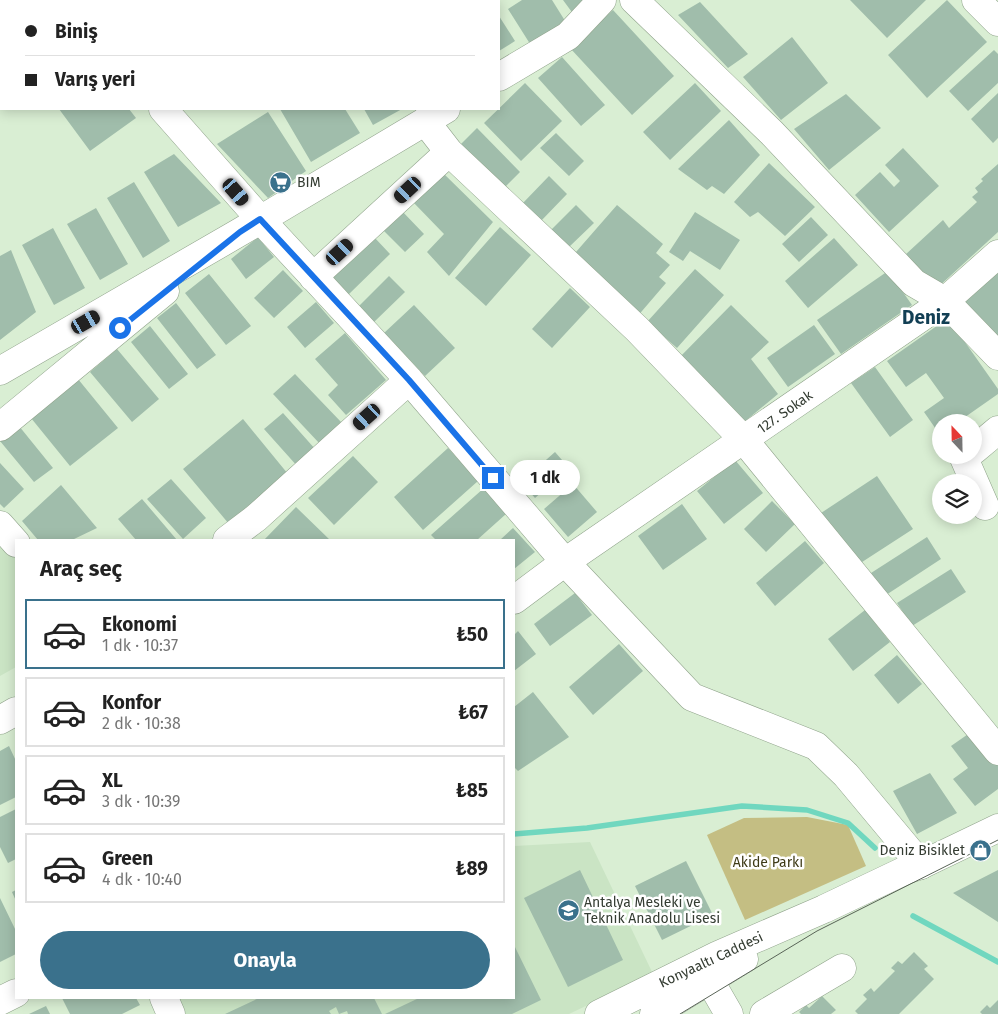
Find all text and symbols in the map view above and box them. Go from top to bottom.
text: Biniş [55,20,98,43]
text: Varış yeri [55,68,135,91]
supermarket icon: BIM [269,170,293,194]
place label: BIM [297,174,321,191]
car [391,174,424,206]
car [220,176,251,208]
car [323,236,356,268]
district label: Deniz [902,306,950,329]
car [69,308,102,336]
route start [109,317,131,339]
street label: 127. Sokak [754,386,817,437]
car [350,401,383,433]
north arrow [932,414,982,464]
map controls [932,414,982,524]
callout: 1 dk [510,460,580,496]
route end [482,467,504,489]
text: 1 dk [530,468,560,487]
button: layers [932,474,982,524]
text: Araç seç [40,555,122,582]
icon: car [42,612,87,657]
text: Ekonomi [102,613,177,636]
text: ₺50 [456,623,488,646]
text: 1 dk · 10:37 [102,636,178,655]
icon: car [42,690,87,735]
text: Konfor [102,691,161,714]
text: ₺67 [458,701,488,724]
text: 2 dk · 10:38 [102,714,181,733]
icon: car [42,768,87,813]
text: XL [102,769,123,792]
text: ₺85 [456,779,488,802]
text: 3 dk · 10:39 [102,792,180,811]
shop icon: Deniz Bisiklet [969,838,993,862]
place label: Deniz Bisiklet [880,842,966,859]
icon: car [42,846,87,891]
text: Green [102,847,153,870]
park label: Akide Parkı [733,854,803,871]
text: ₺89 [456,857,488,880]
text: 4 dk · 10:40 [102,870,182,889]
place label: Antalya Mesleki ve Teknik Anadolu Lisesi [584,894,720,927]
school or university icon: Antalya Mesleki ve Teknik Anadolu Lisesi [556,898,580,922]
street label: Konyaaltı Caddesi [656,928,766,992]
button: Onayla [40,931,490,989]

